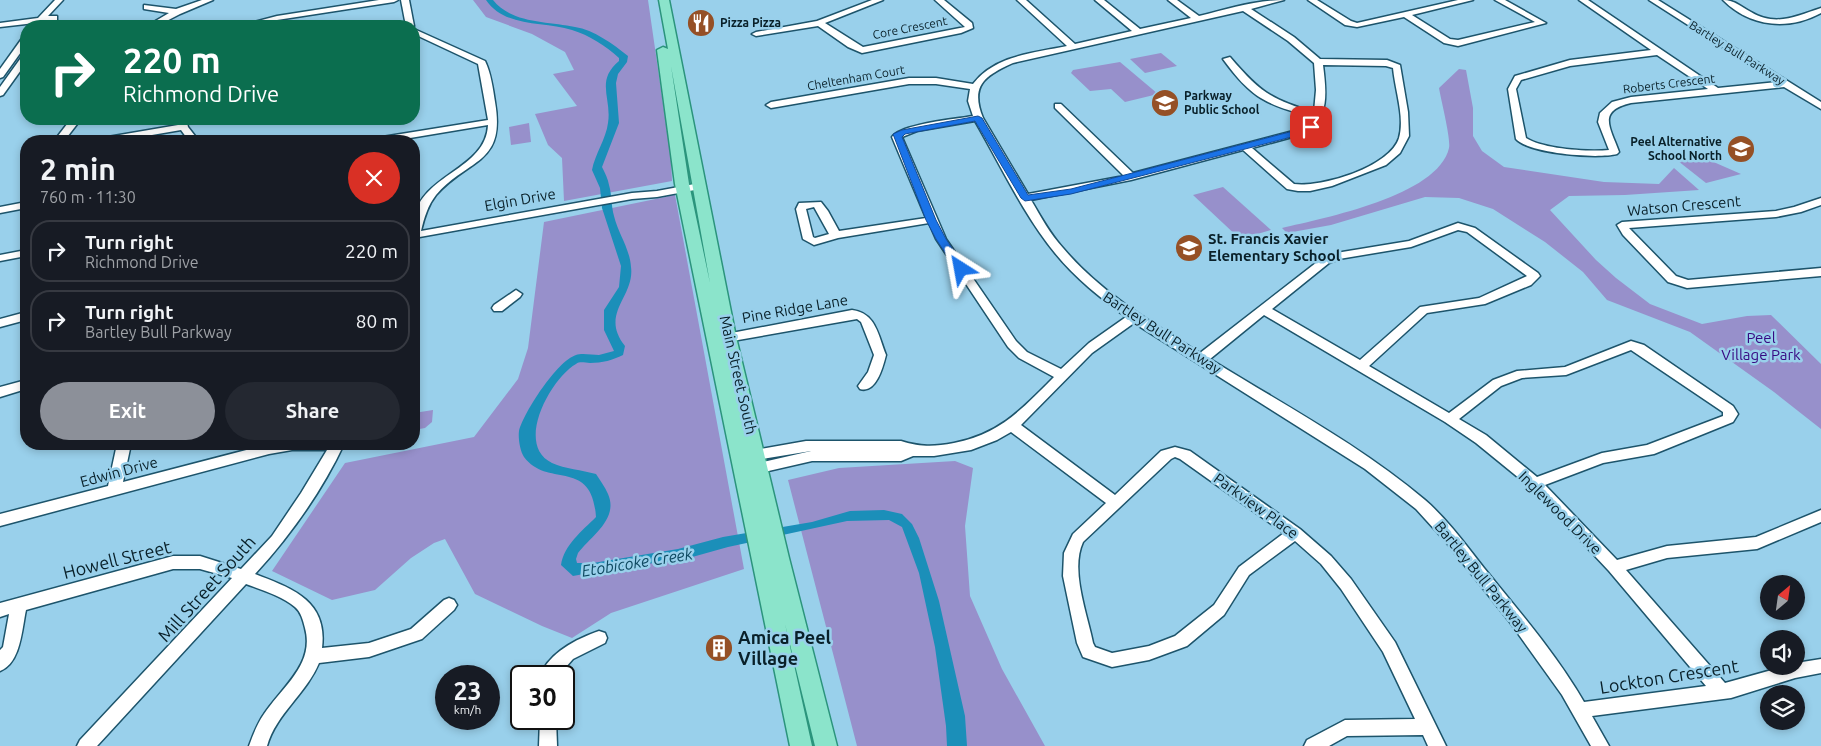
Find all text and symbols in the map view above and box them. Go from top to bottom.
restaurant icon: Pizza Pizza [686,8,716,38]
street label: Core Crescent [871,14,949,41]
place label: Pizza Pizza [720,16,781,29]
street label: Bartley Bull Parkway [1687,18,1788,87]
icon: right [40,40,105,105]
text: 220 m [123,40,221,80]
street label: Cheltenham Court [806,62,906,92]
street label: Roberts Crescent [1622,71,1716,96]
text: Richmond Drive [123,81,279,106]
school or university icon: Parkway Public School [1150,88,1180,118]
place label: Parkway Public School [1184,89,1260,116]
pin [1290,106,1332,148]
icon: arrive [1297,113,1325,141]
school or university icon: Peel Alternative School North [1726,134,1756,164]
place label: Peel Alternative School North [1630,135,1722,162]
text: 2 min [40,152,116,186]
button: close [348,152,400,204]
street label: Elgin Drive [483,185,557,214]
text: 760 m · 11:30 [40,188,136,206]
street label: Watson Crescent [1627,192,1741,219]
place label: St. Francis Xavier Elementary School [1208,230,1341,264]
text: Turn right [85,231,173,253]
school or university icon: St. Francis Xavier Elementary School [1174,233,1204,263]
icon: right [42,237,70,265]
text: 220 m [345,240,398,262]
position arrow [934,242,986,294]
text: Richmond Drive [85,253,199,271]
street label: Bartley Bull Parkway [1100,288,1225,377]
street label: Pine Ridge Lane [741,291,849,326]
text: Turn right [85,301,173,323]
icon: right [42,307,70,335]
text: 80 m [356,310,398,332]
street label: Main Street South [717,314,760,436]
text: Bartley Bull Parkway [85,323,232,341]
park label: Peel Village Park [1721,329,1801,363]
button: Exit [40,382,215,440]
button: Share [225,382,400,440]
street label: Edwin Drive [78,453,160,490]
street label: Inglewood Drive [1515,468,1605,558]
street label: Parkview Place [1211,469,1302,542]
street label: Bartley Bull Parkway [1432,518,1531,635]
street label: Mill Street South [153,531,259,645]
street label: Howell Street [61,536,173,582]
water label: Etobicoke Creek [580,544,695,580]
north arrow [1760,575,1805,620]
map controls [1760,575,1805,730]
place label: Amica Peel Village [738,627,832,668]
button: sound [1760,630,1805,675]
building icon: Amica Peel Village [704,633,734,663]
street label: Lockton Crescent [1598,655,1740,697]
speed limit sign: 30 [510,665,575,730]
text: 23 [453,677,482,705]
button: layers [1760,685,1805,730]
text: km/h [454,703,481,716]

